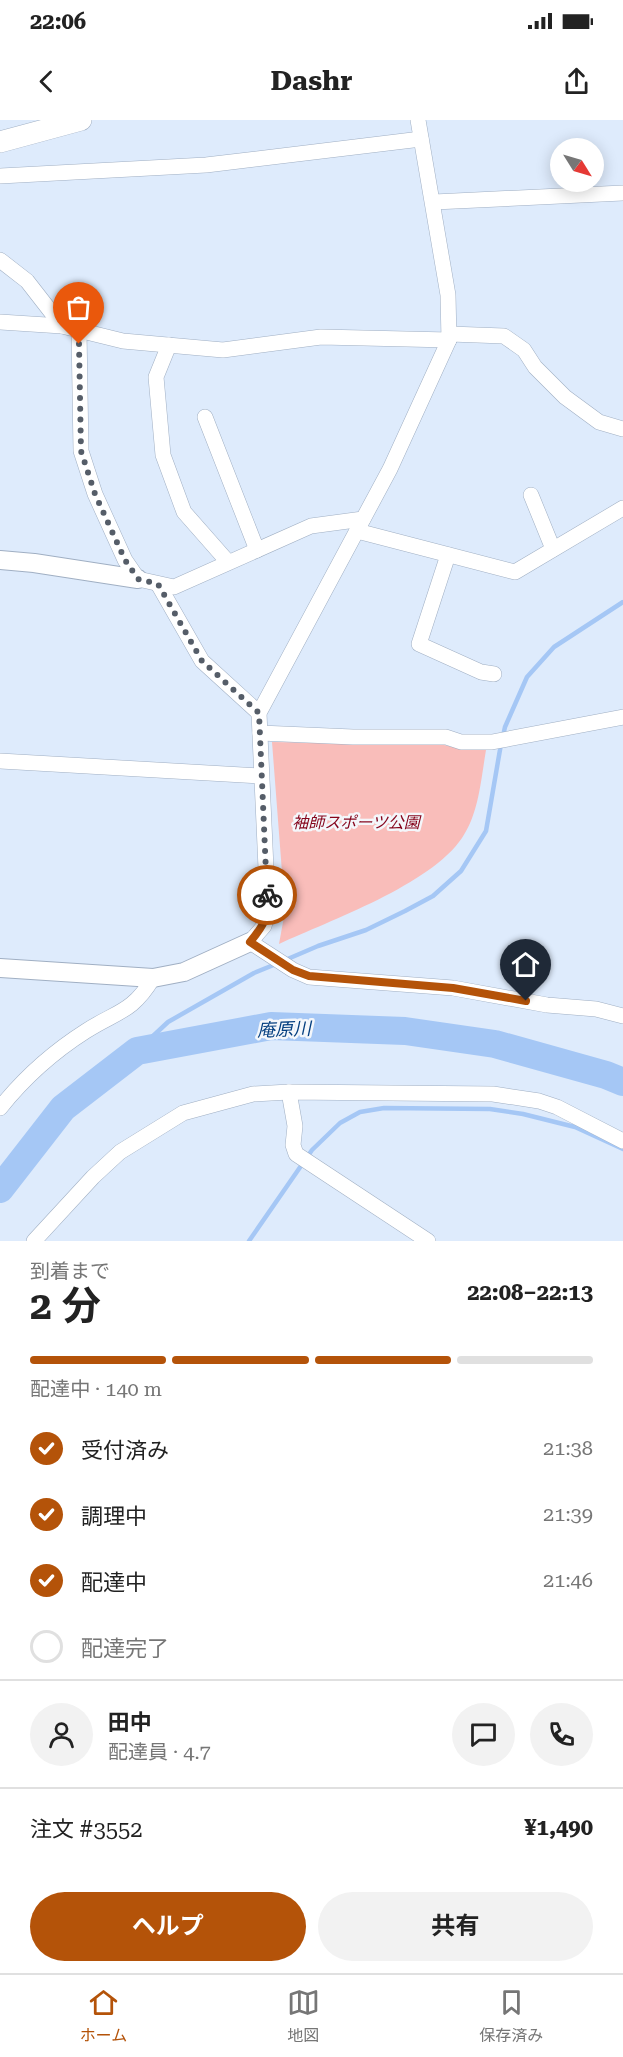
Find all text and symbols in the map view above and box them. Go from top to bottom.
text: 22:06 [30,9,86,34]
icon: back [30,65,63,98]
text: Dashr [271,65,352,97]
icon: share [560,65,593,98]
north arrow [550,138,604,192]
map controls [550,138,604,192]
pin [53,282,104,344]
icon: bag [62,291,95,324]
park label: 袖師スポーツ公園 [292,813,422,832]
courier [237,865,297,925]
icon: bike [251,879,284,912]
pin [500,939,551,1001]
icon: home [509,948,542,981]
water label: 庵原川 [257,1017,313,1040]
text: 到着まで [30,1259,110,1283]
text: 22:08–22:13 [467,1280,593,1305]
text: 2 分 [30,1283,101,1329]
text: 配達中 · 140 m [30,1377,162,1401]
icon: check [30,1432,63,1465]
text: 21:38 [543,1436,593,1460]
text: 受付済み [81,1438,169,1463]
icon: check [30,1498,63,1531]
text: 21:39 [543,1502,593,1526]
text: 調理中 [81,1504,147,1529]
icon: check [30,1564,63,1597]
text: 21:46 [543,1568,593,1592]
text: 配達中 [81,1570,147,1595]
text: 配達完了 [81,1636,169,1661]
button: person [30,1703,93,1766]
button: chat [452,1703,515,1766]
button: phone [530,1703,593,1766]
text: 田中 [108,1710,152,1735]
text: 配達員 · 4.7 [108,1740,211,1764]
text: ¥1,490 [524,1815,593,1840]
text: 注文 #3552 [30,1817,143,1842]
button: ヘルプ [30,1892,306,1961]
button: 共有 [318,1892,593,1961]
tab: ホーム [80,1986,127,2046]
tab: 地図 [287,1986,320,2046]
tab: 保存済み [479,1986,543,2046]

